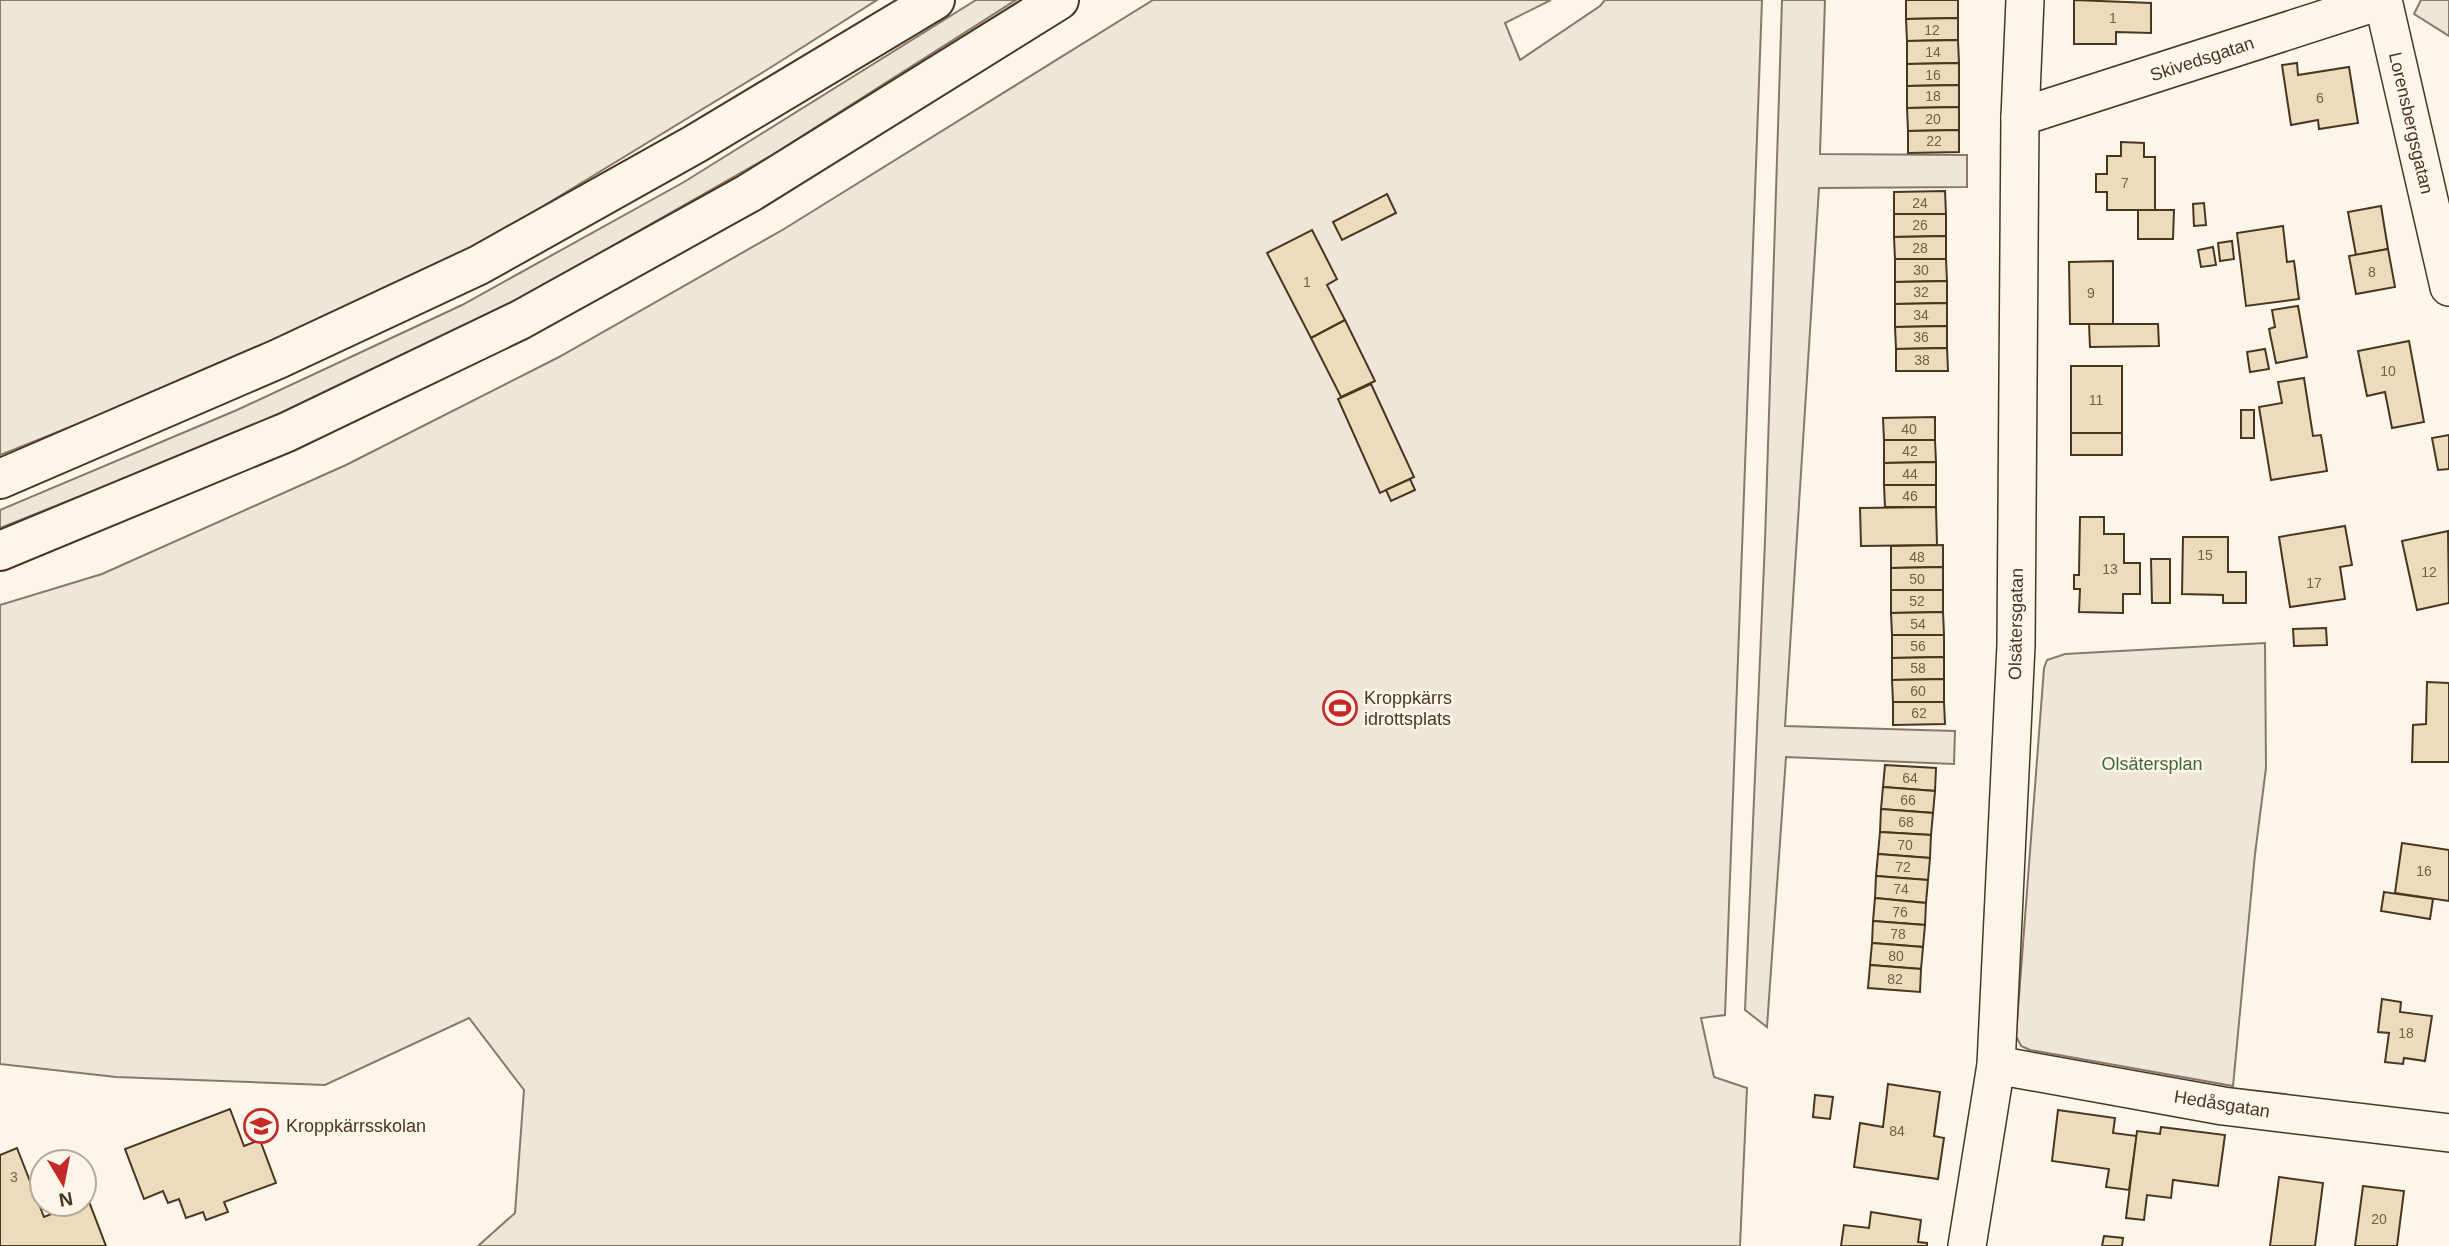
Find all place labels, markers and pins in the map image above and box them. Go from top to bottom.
place label: Kroppkärrs idrottsplats [1364,688,1452,729]
sports icon: Kroppkärrs idrottsplats [1321,689,1359,727]
school or university icon: Kroppkärrsskolan [242,1107,280,1145]
place label: Kroppkärrsskolan [286,1116,426,1136]

